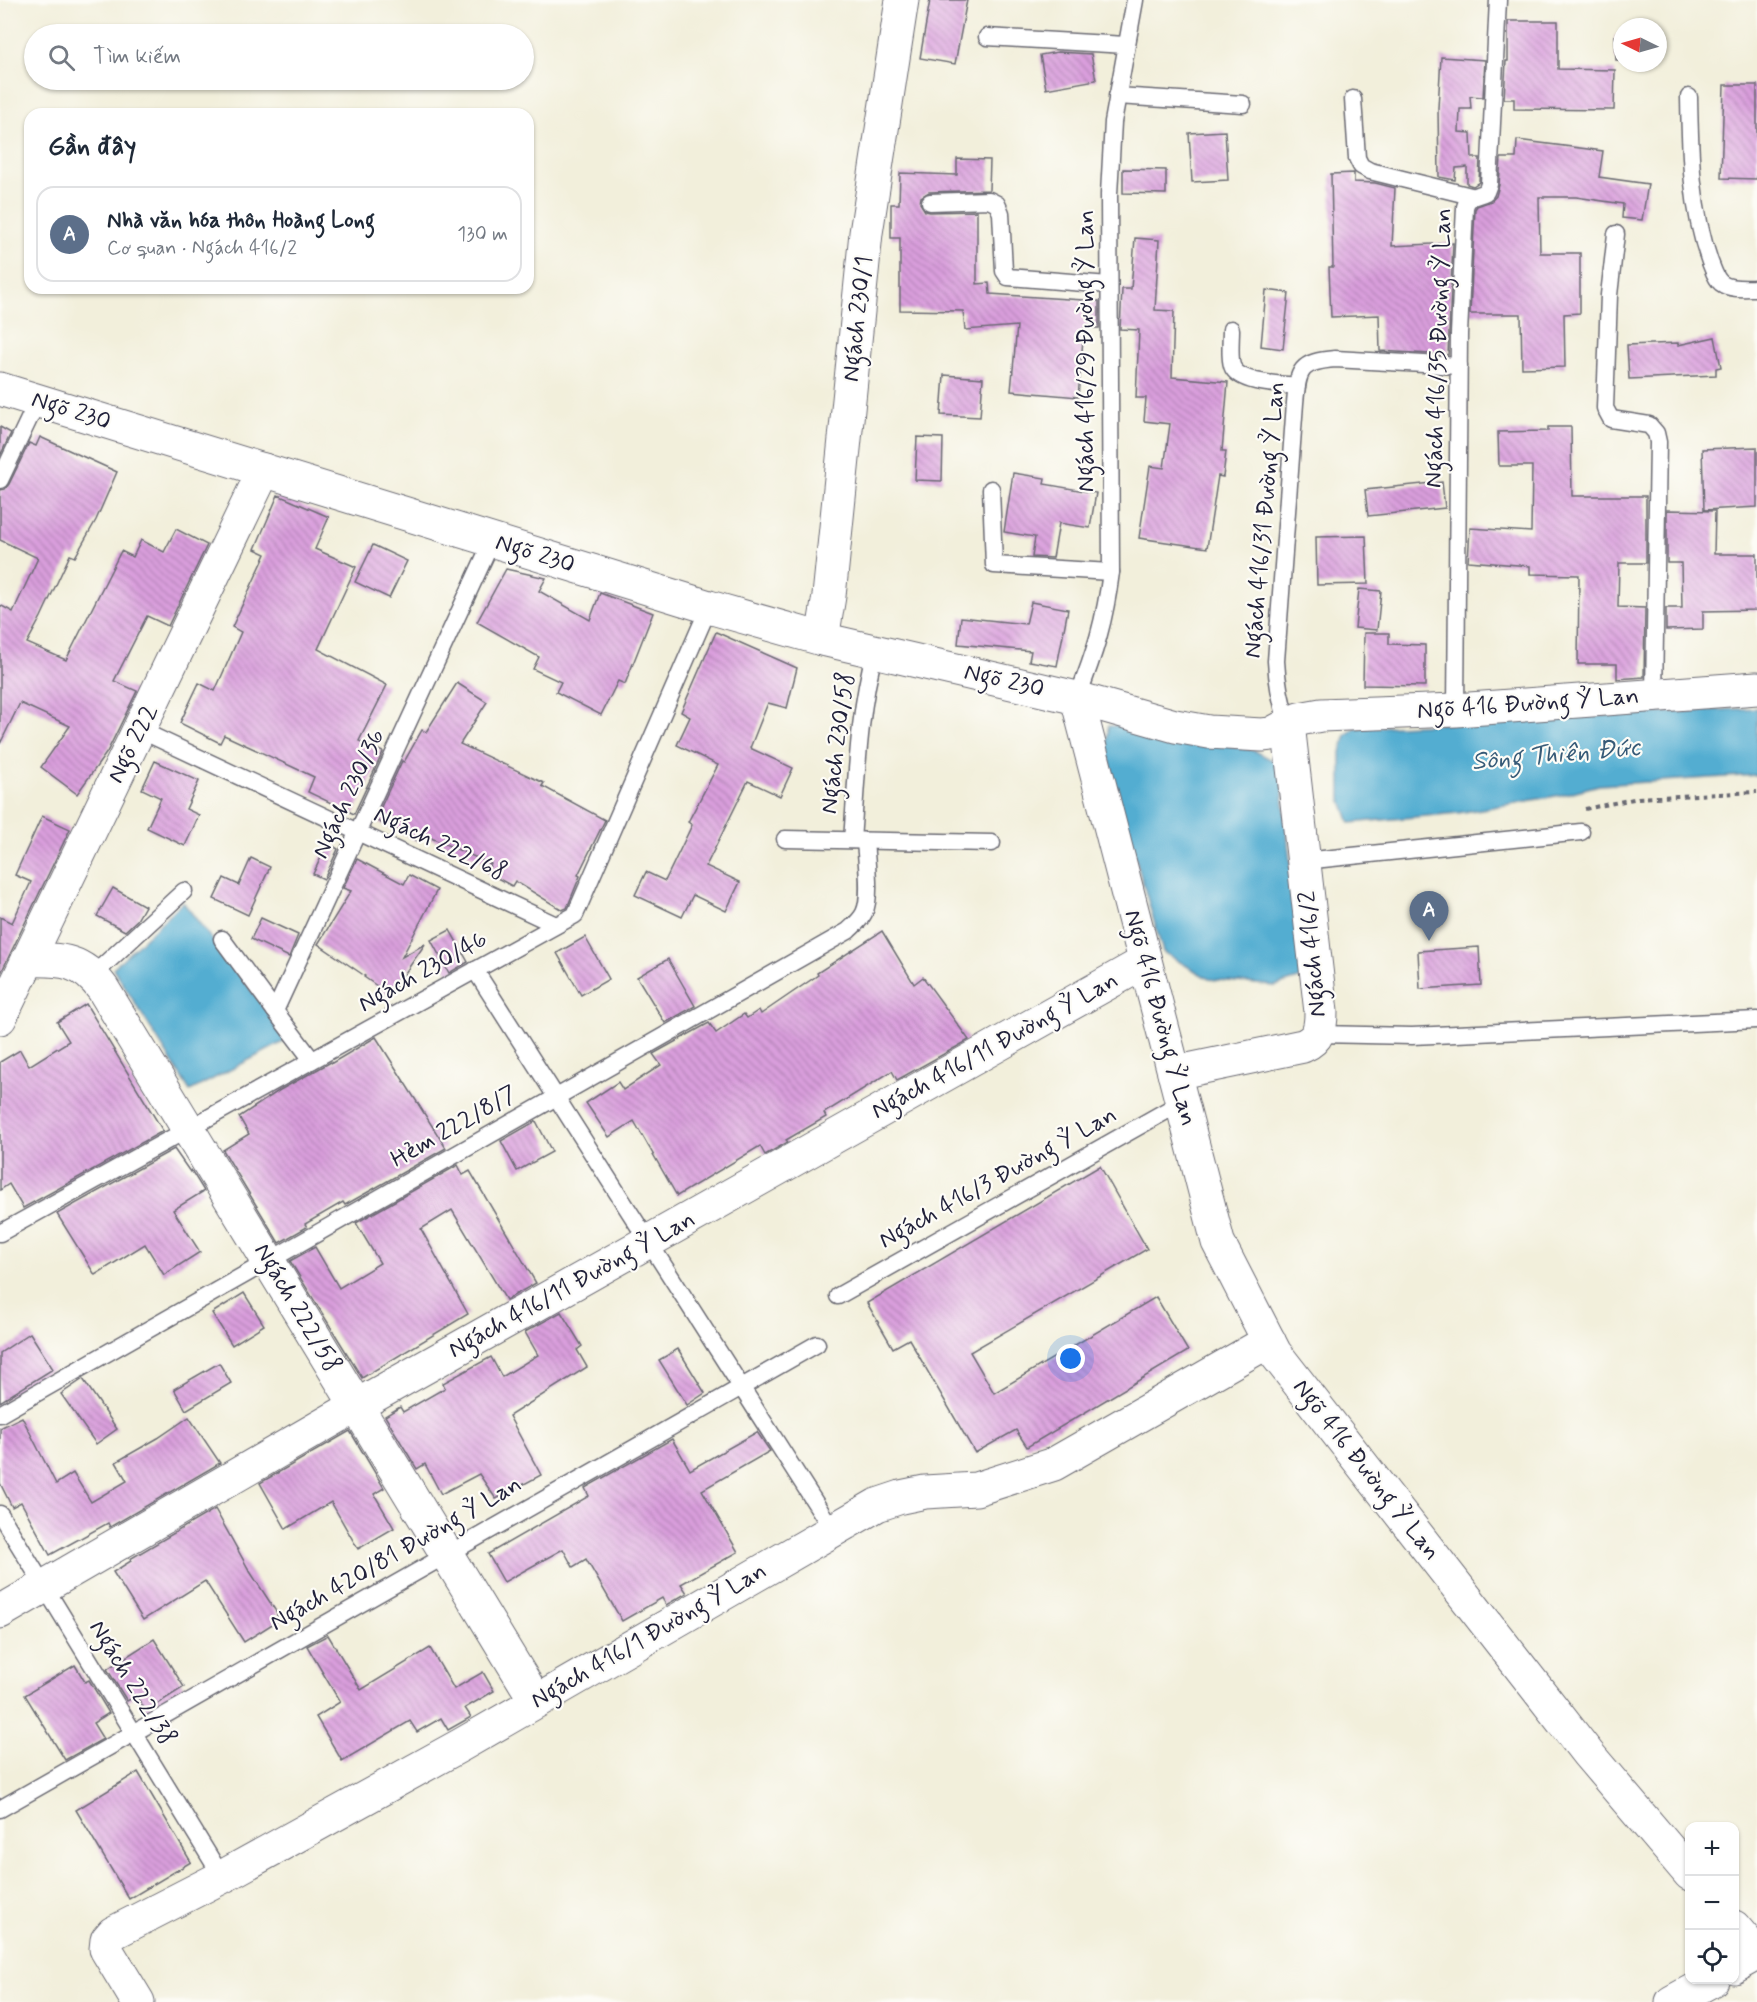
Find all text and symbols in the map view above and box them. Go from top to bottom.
north arrow [1613,18,1667,72]
search box [24,24,534,90]
icon: search [45,41,78,74]
text: Tìm kiếm [93,43,181,71]
text: Gần đây [48,130,136,164]
text: Nhà văn hóa thôn Hoàng Long [107,207,375,235]
street label: Ngách 416/35 Đường Ỷ Lan [1419,208,1462,489]
street label: Ngách 416/29 Đường Ỷ Lan [1071,210,1105,492]
text: A [63,221,76,248]
text: 130 m [457,221,508,248]
text: Cơ quan · Ngách 416/2 [107,235,297,262]
street label: Ngách 230/1 [836,255,883,384]
street label: Ngách 416/31 Đường Ỷ Lan [1237,380,1296,660]
street label: Ngõ 230 [27,384,114,441]
street label: Ngõ 230 [491,527,578,584]
street label: Ngõ 230 [960,657,1047,708]
street label: Ngách 230/58 [814,670,865,816]
street label: Ngõ 416 Đường Ỷ Lan [1416,681,1640,730]
street label: Ngõ 222 [101,700,168,790]
street label: Ngách 230/36 [305,724,395,865]
water label: Sông Thiên Đức [1470,731,1643,782]
street label: Ngách 222/68 [367,800,511,891]
street label: Ngách 416/2 [1292,889,1337,1018]
pin: A [1410,892,1448,941]
street label: Ngõ 416 Đường Ỷ Lan [1113,907,1204,1130]
street label: Ngách 230/46 [353,924,494,1023]
street label: Ngách 416/11 Đường Ỷ Lan [866,965,1125,1129]
street label: Hẻm 222/8/7 [385,1078,523,1176]
street label: Ngách 416/3 Đường Ỷ Lan [874,1100,1124,1259]
street label: Ngách 416/11 Đường Ỷ Lan [443,1204,702,1368]
street label: Ngách 222/58 [244,1238,348,1380]
your location [1056,1344,1085,1373]
street label: Ngõ 416 Đường Ỷ Lan [1283,1373,1447,1569]
street label: Ngách 420/81 Đường Ỷ Lan [265,1469,529,1641]
street label: Ngách 416/1 Đường Ỷ Lan [526,1556,774,1719]
street label: Ngách 222/38 [79,1615,183,1753]
map controls [1685,1822,1739,1984]
button: + [1685,1822,1739,1876]
button: − [1685,1876,1739,1930]
button: locate [1685,1930,1739,1984]

